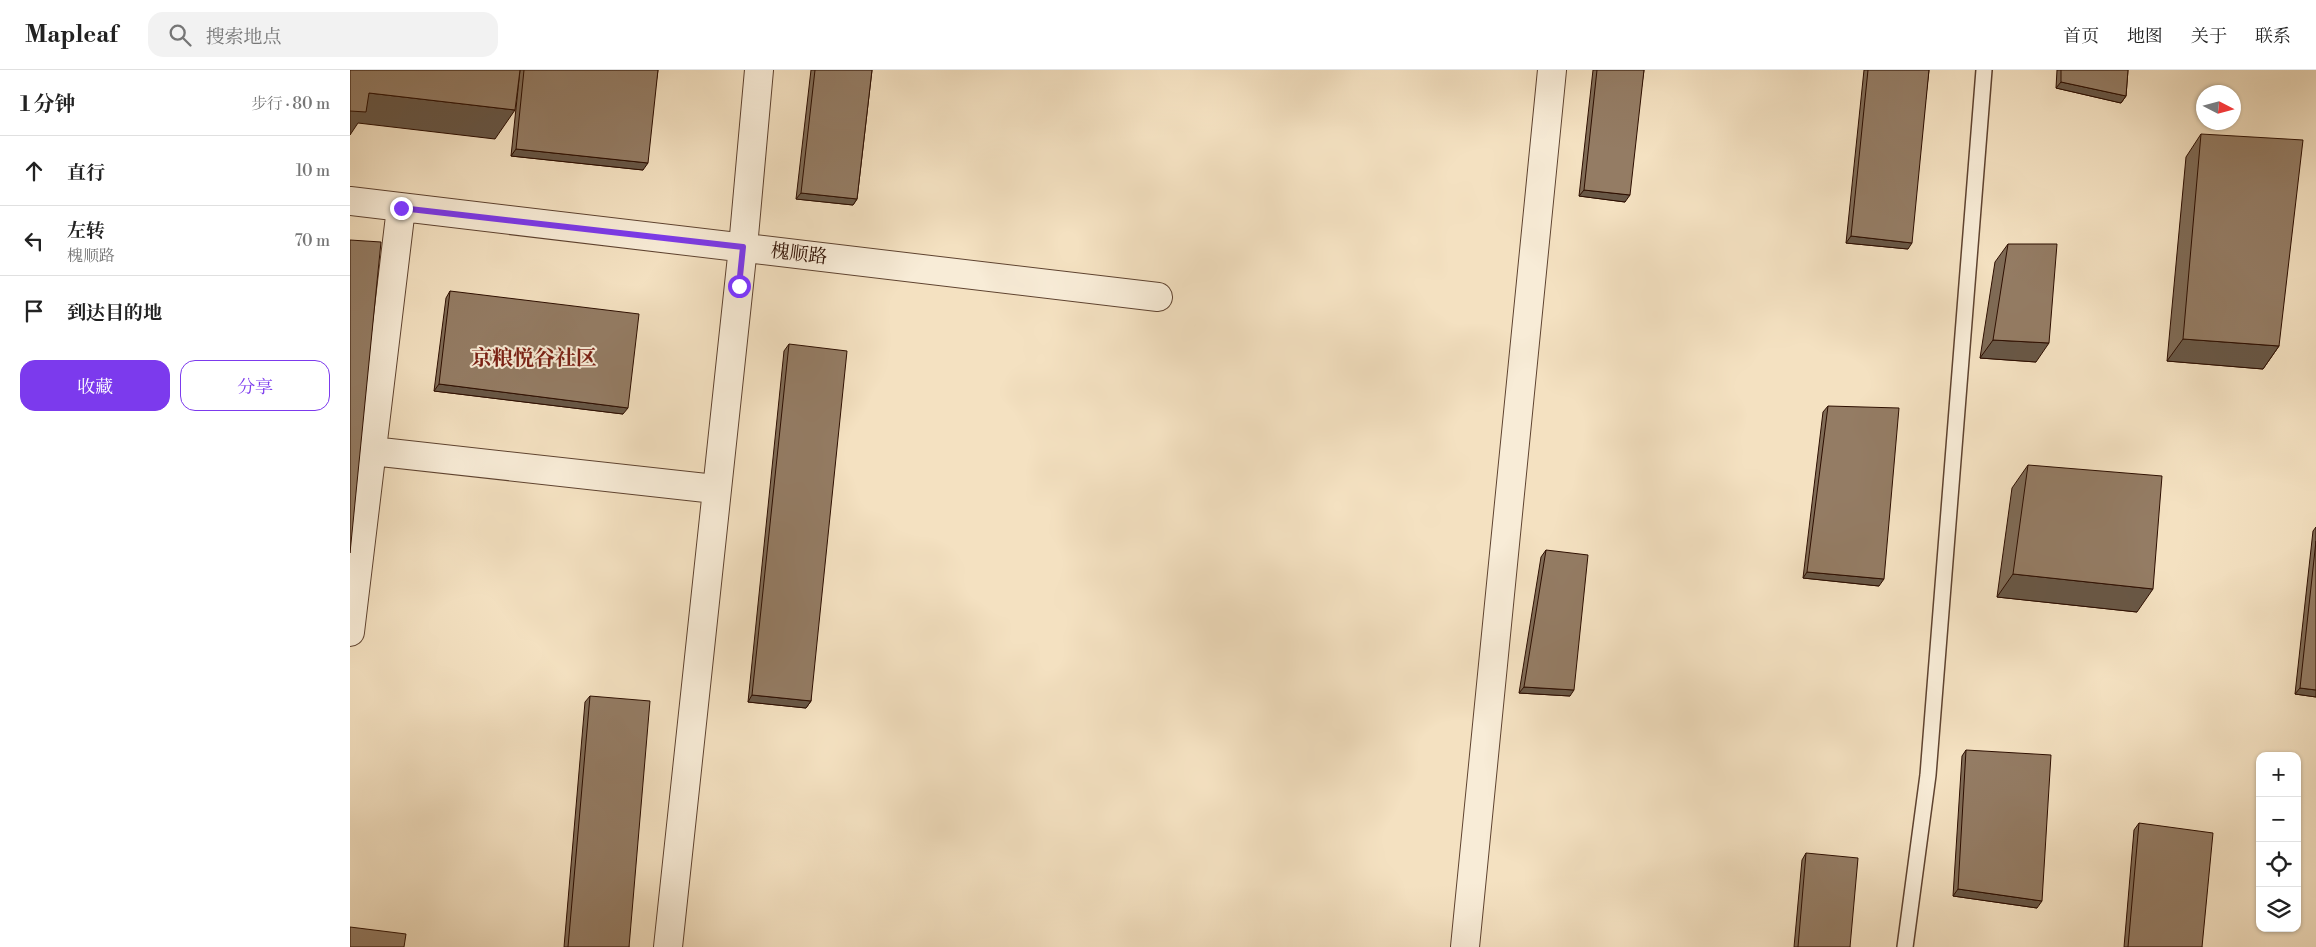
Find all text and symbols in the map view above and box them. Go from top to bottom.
search box [148,12,498,57]
text: Mapleaf [25,20,118,50]
icon: search [166,21,194,49]
text: 搜索地点 [206,25,282,49]
text: 首页 [2063,25,2099,48]
text: 地图 [2127,25,2163,48]
text: 关于 [2191,25,2227,48]
text: 联系 [2255,25,2291,48]
north arrow [2196,85,2241,130]
text: 1 分钟 [20,92,75,118]
text: 步行 · 80 m [251,94,330,114]
icon: ahead [20,157,48,185]
text: 直行 [67,161,105,185]
text: 10 m [296,161,330,181]
route end [390,197,413,220]
text: 左转 [67,219,105,243]
icon: left [20,227,48,255]
text: 70 m [294,231,330,251]
street label: 槐顺路 [769,239,829,269]
text: 槐顺路 [67,246,115,266]
route start [728,275,751,298]
icon: arrive [20,297,48,325]
text: 到达目的地 [67,301,162,325]
district label: 京粮悦谷社区 [471,346,597,372]
button: 收藏 [20,360,170,411]
button: 分享 [180,360,330,411]
map controls [2256,752,2301,932]
button: + [2256,752,2301,797]
button: − [2256,797,2301,842]
button: locate [2256,842,2301,887]
button: layers [2256,887,2301,932]

